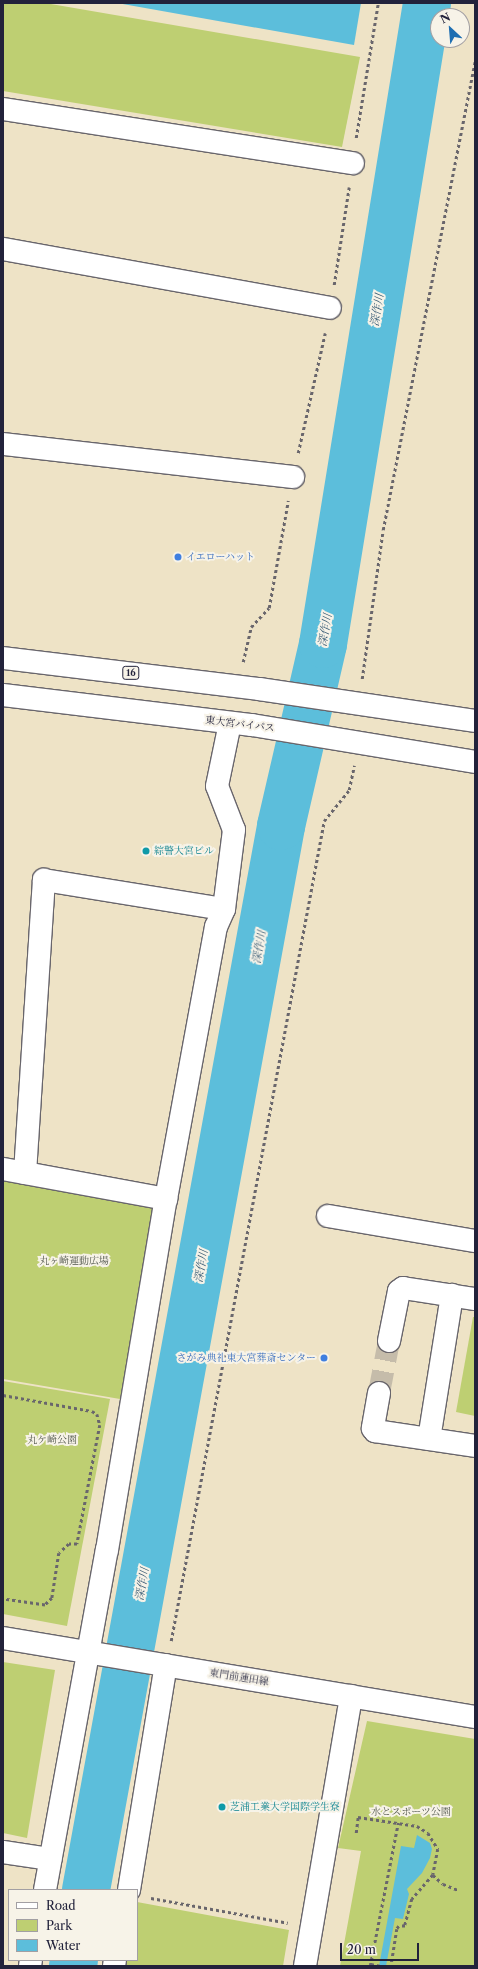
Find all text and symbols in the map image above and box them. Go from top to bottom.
north arrow [430,8,470,48]
text: N [438,10,453,27]
water label: 深作川 [368,293,386,327]
place label: イエローハット [186,551,256,563]
marker: イエローハット [173,552,183,562]
water label: 深作川 [316,613,334,647]
road number: 16 [122,666,140,680]
street label: 東大宮バイパス [205,714,275,734]
place label: 綜警大宮ビル [154,845,214,857]
marker: 綜警大宮ビル [141,846,151,856]
water label: 深作川 [250,930,268,964]
water label: 深作川 [192,1249,210,1283]
park label: 丸ヶ崎運動広場 [39,1255,109,1267]
place label: さがみ典礼東大宮葬斎センター [176,1352,316,1364]
marker: さがみ典礼東大宮葬斎センター [319,1353,329,1363]
park label: 丸ケ崎公園 [27,1434,77,1446]
water label: 深作川 [133,1567,151,1601]
street label: 東門前蓮田線 [208,1666,270,1688]
place label: 芝浦工業大学国際学生寮 [230,1801,340,1813]
marker: 芝浦工業大学国際学生寮 [217,1802,227,1812]
park label: 水とスポーツ公園 [371,1806,451,1818]
legend [8,1889,138,1961]
text: Road [46,1898,76,1913]
text: Park [46,1918,72,1933]
scale bar [342,1935,421,1961]
text: Water [46,1938,80,1953]
text: 20 m [347,1942,376,1957]

